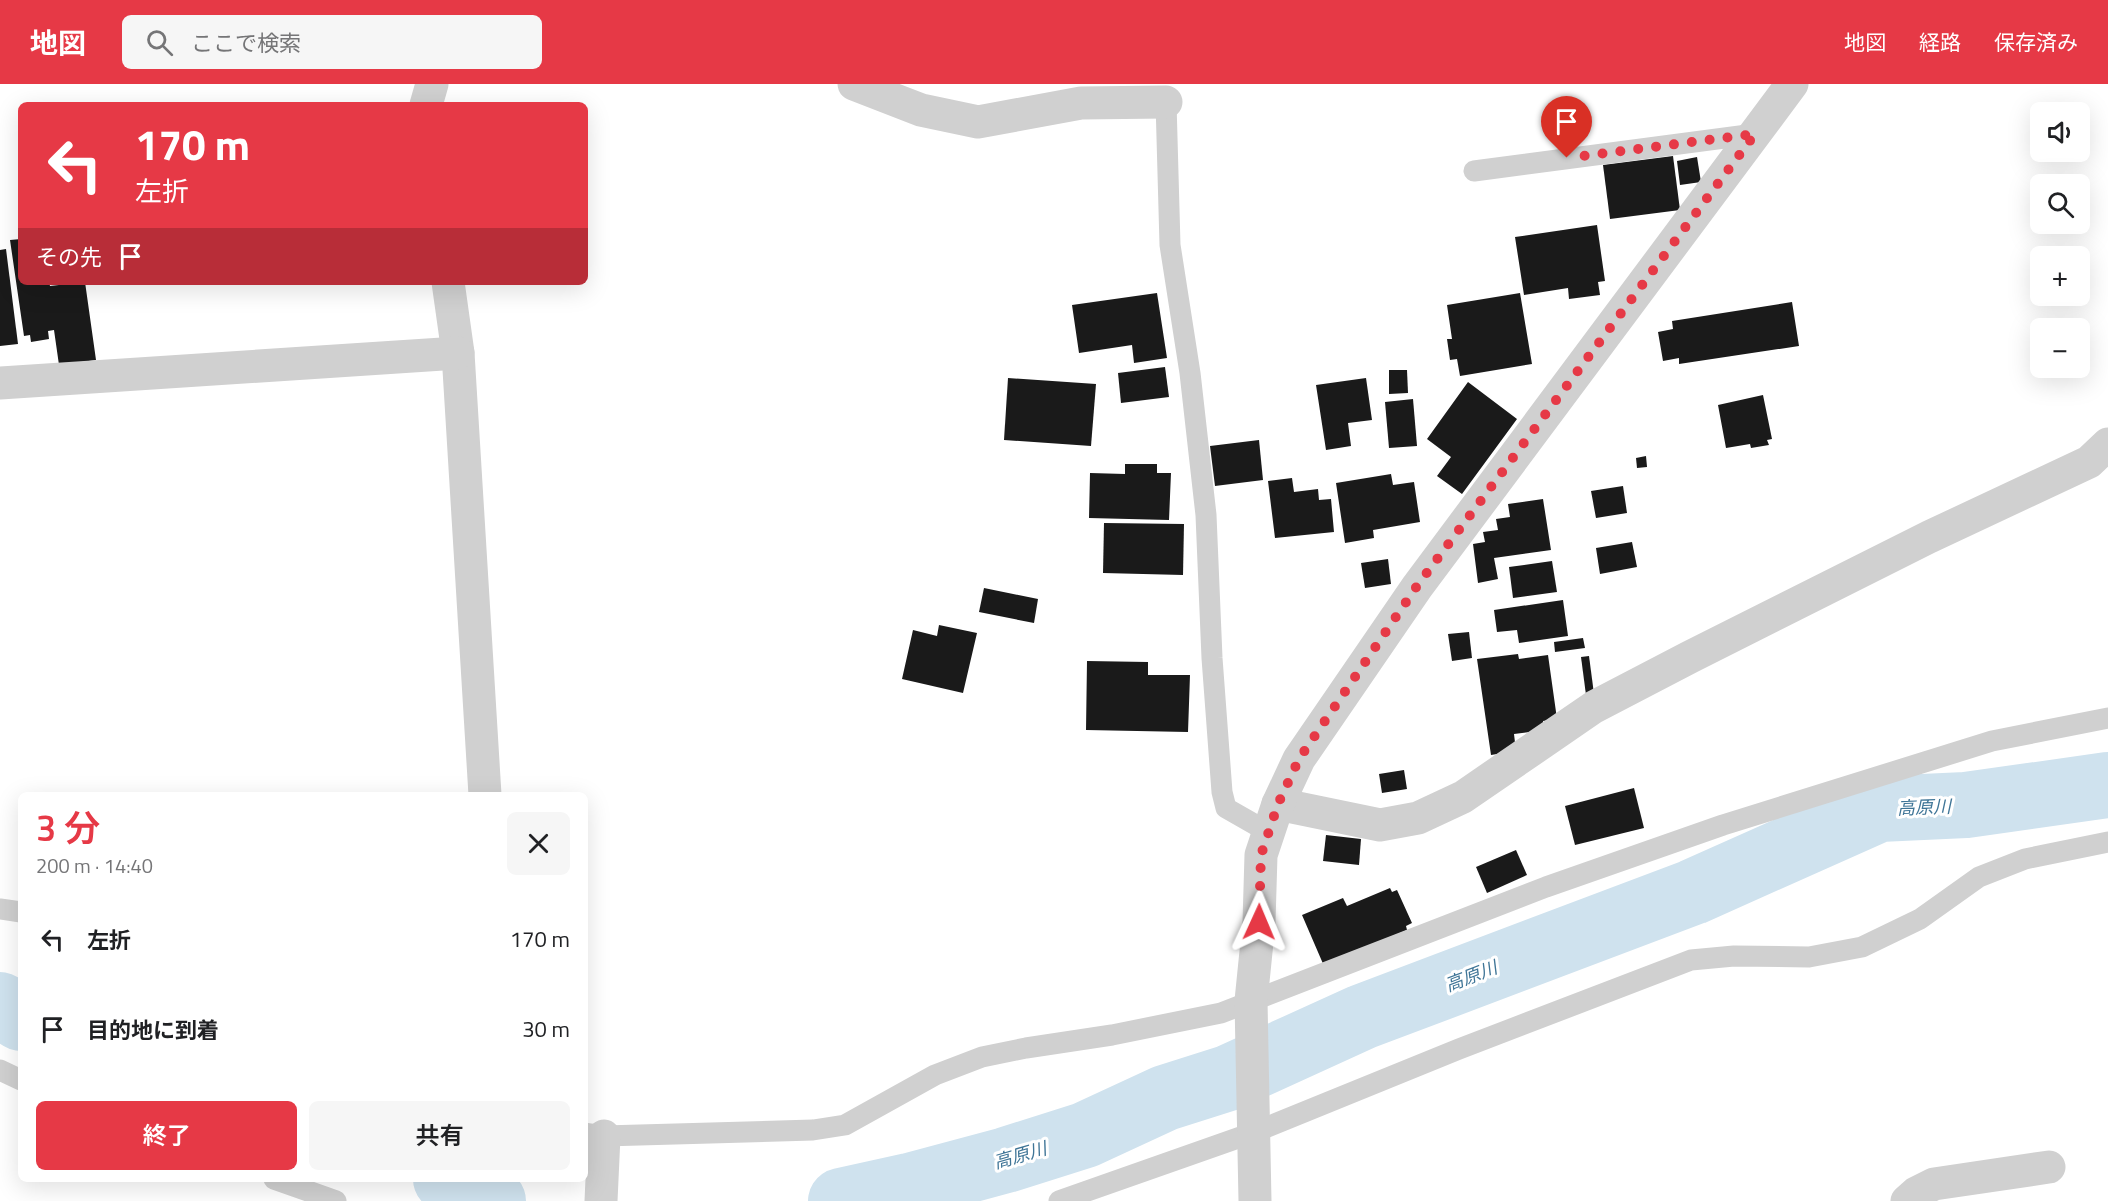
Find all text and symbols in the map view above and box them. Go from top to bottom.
search box [122,15,542,69]
text: 地図 [30,21,86,64]
icon: search [143,26,176,59]
text: ここで検索 [191,26,301,60]
text: 地図 [1844,26,1886,58]
text: 経路 [1919,26,1961,58]
text: 保存済み [1994,26,2078,58]
pin [1541,96,1592,158]
map controls [2030,102,2090,378]
button: sound [2030,102,2090,162]
icon: arrive [1550,105,1583,138]
text: 170 m [135,112,250,176]
icon: left [36,126,114,204]
text: 左折 [135,170,189,211]
button: search [2030,174,2090,234]
text: その先 [36,240,102,274]
icon: arrive [114,240,147,273]
button: + [2030,246,2090,306]
button: − [2030,318,2090,378]
water label: 高原川 [1897,792,1953,821]
text: 3 分 [36,800,100,855]
button: close [507,812,570,875]
text: 200 m · 14:40 [36,850,153,881]
position arrow [1227,890,1291,954]
text: 170 m [510,922,570,956]
icon: left [36,923,69,956]
text: 左折 [87,923,131,957]
water label: 高原川 [1441,953,1503,998]
text: 30 m [522,1012,570,1046]
icon: arrive [36,1013,69,1046]
text: 目的地に到着 [87,1013,219,1047]
button: 終了 [36,1101,297,1170]
button: 共有 [309,1101,570,1170]
water label: 高原川 [990,1134,1052,1175]

